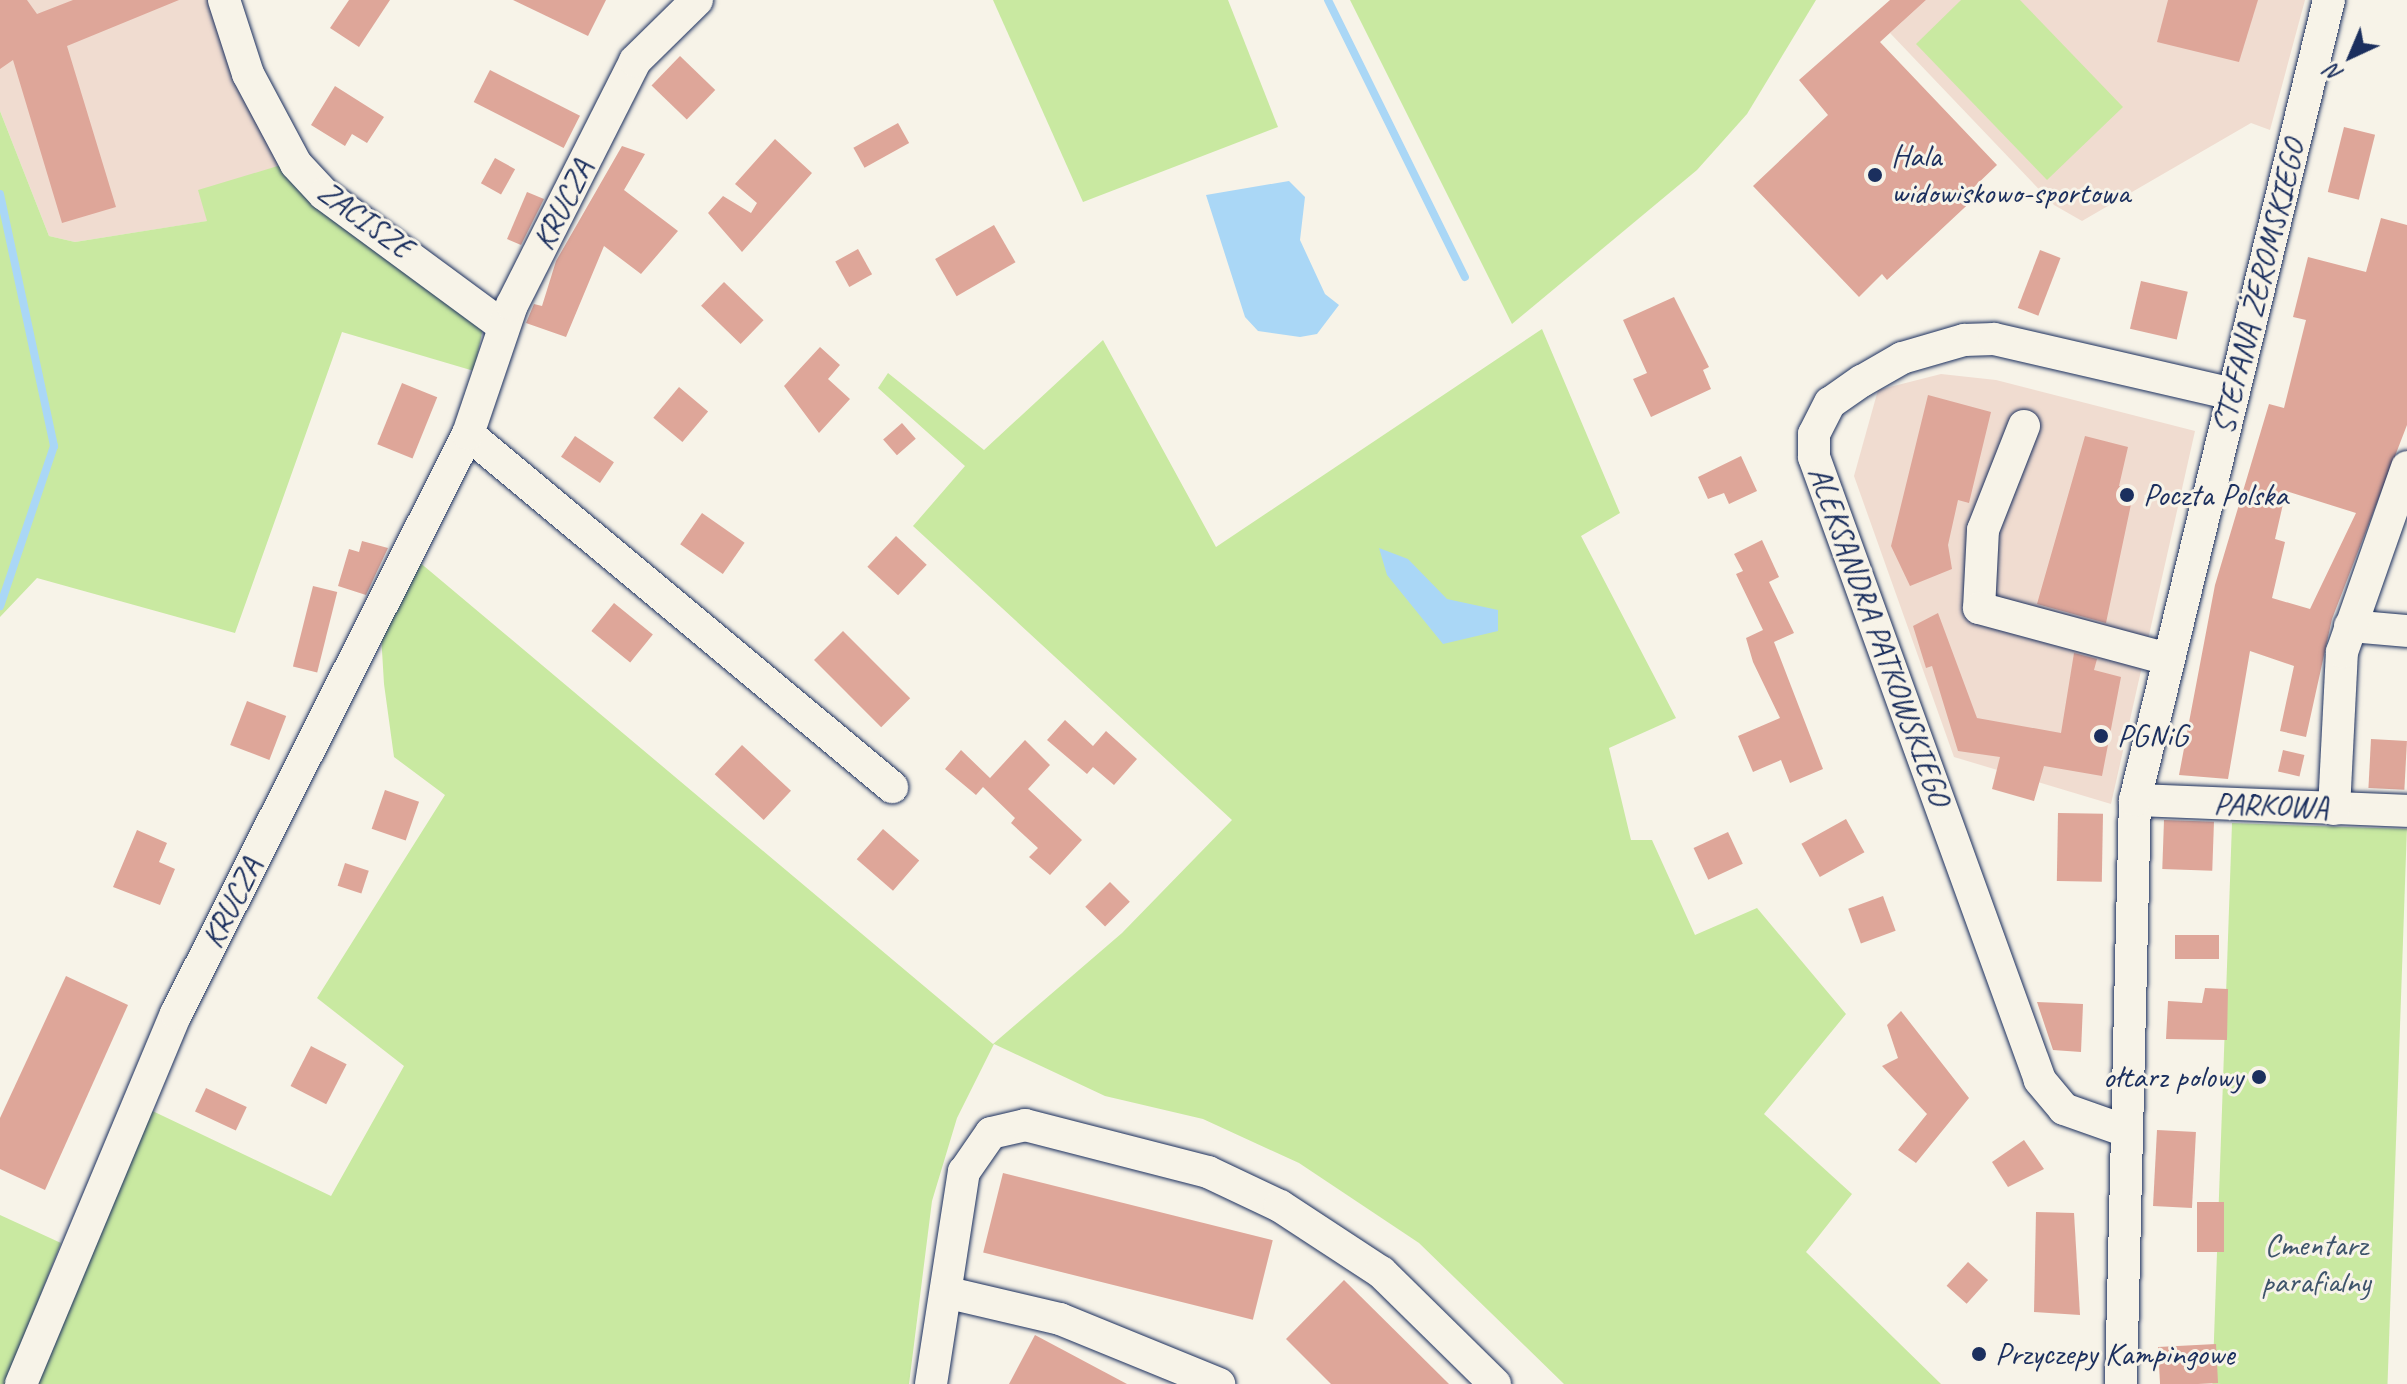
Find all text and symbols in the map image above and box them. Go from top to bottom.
north arrow [2311,16,2391,96]
text: N [2320,58,2349,88]
street label: STEFANA ŻEROMSKIEGO [2204,136,2314,438]
place label: Hala widowiskowo-sportowa [1891,138,2130,213]
street label: KRUCZA [524,154,602,256]
marker: Hala widowiskowo-sportowa [1866,166,1884,184]
street label: ZACISZE [310,173,420,267]
street label: ALEKSANDRA PATKOWSKIEGO [1800,462,1958,810]
place label: Poczta Polska [2143,476,2287,514]
marker: Poczta Polska [2118,486,2136,504]
place label: PGNiG [2117,717,2187,755]
marker: PGNiG [2092,727,2110,745]
street label: PARKOWA [2213,785,2329,827]
street label: KRUCZA [193,852,271,954]
place label: ołtarz polowy [2103,1058,2243,1096]
marker: ołtarz polowy [2250,1068,2268,1086]
park label: Cmentarz parafialny [2262,1227,2370,1302]
place label: Przyczepy Kampingowe [1995,1335,2234,1373]
marker: Przyczepy Kampingowe [1970,1345,1988,1363]

